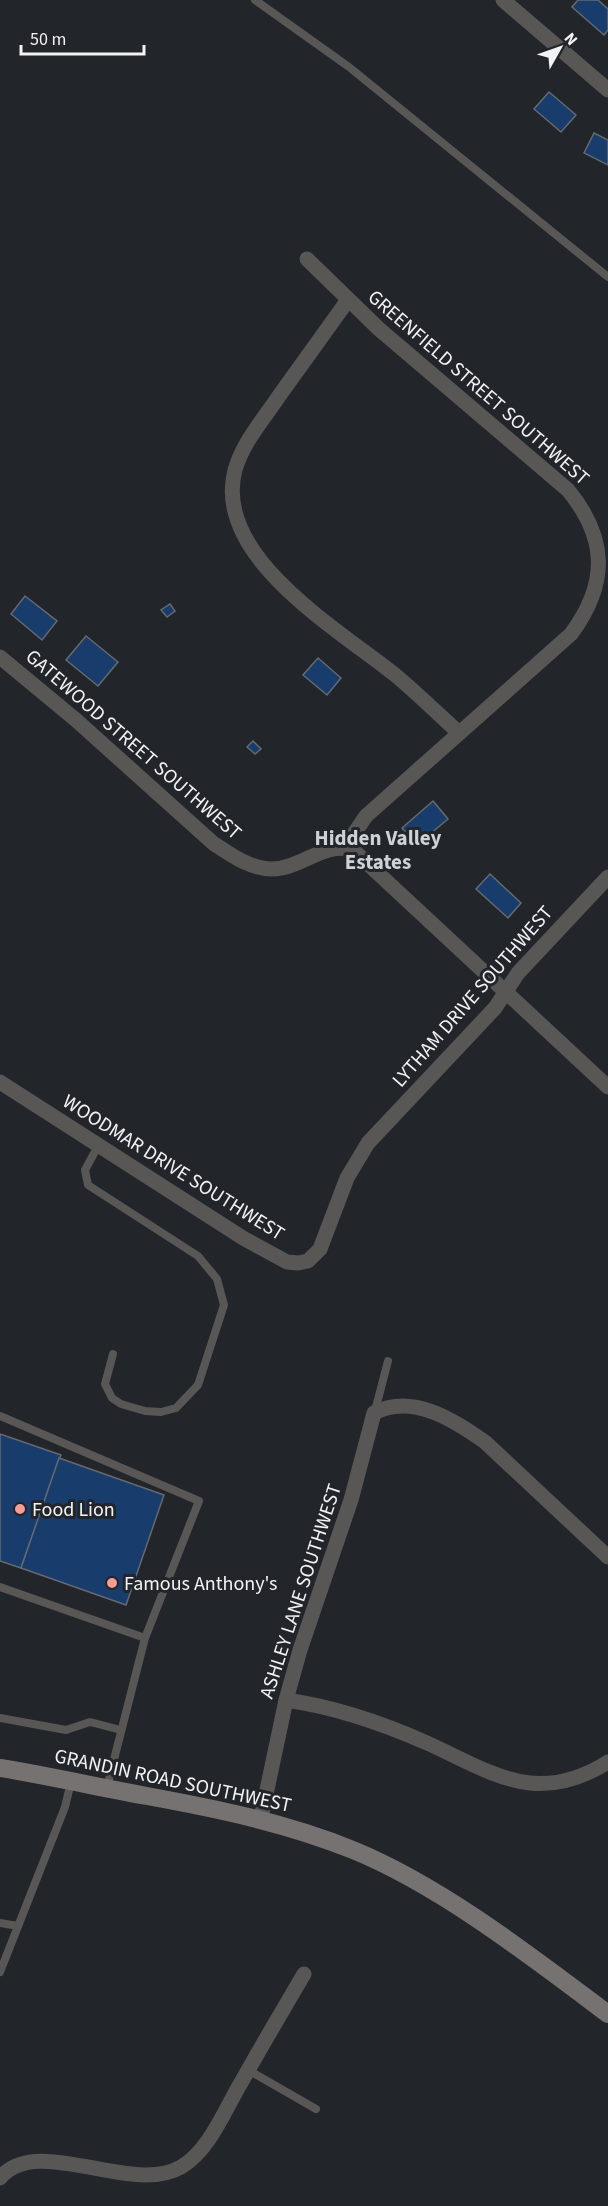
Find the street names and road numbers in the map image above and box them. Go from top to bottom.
street label: GREENFIELD STREET SOUTHWEST [361,284,595,492]
street label: GATEWOOD STREET SOUTHWEST [19,643,248,847]
street label: LYTHAM DRIVE SOUTHWEST [386,900,560,1093]
street label: WOODMAR DRIVE SOUTHWEST [57,1088,290,1248]
street label: ASHLEY LANE SOUTHWEST [253,1480,349,1702]
street label: GRANDIN ROAD SOUTHWEST [52,1742,294,1820]

